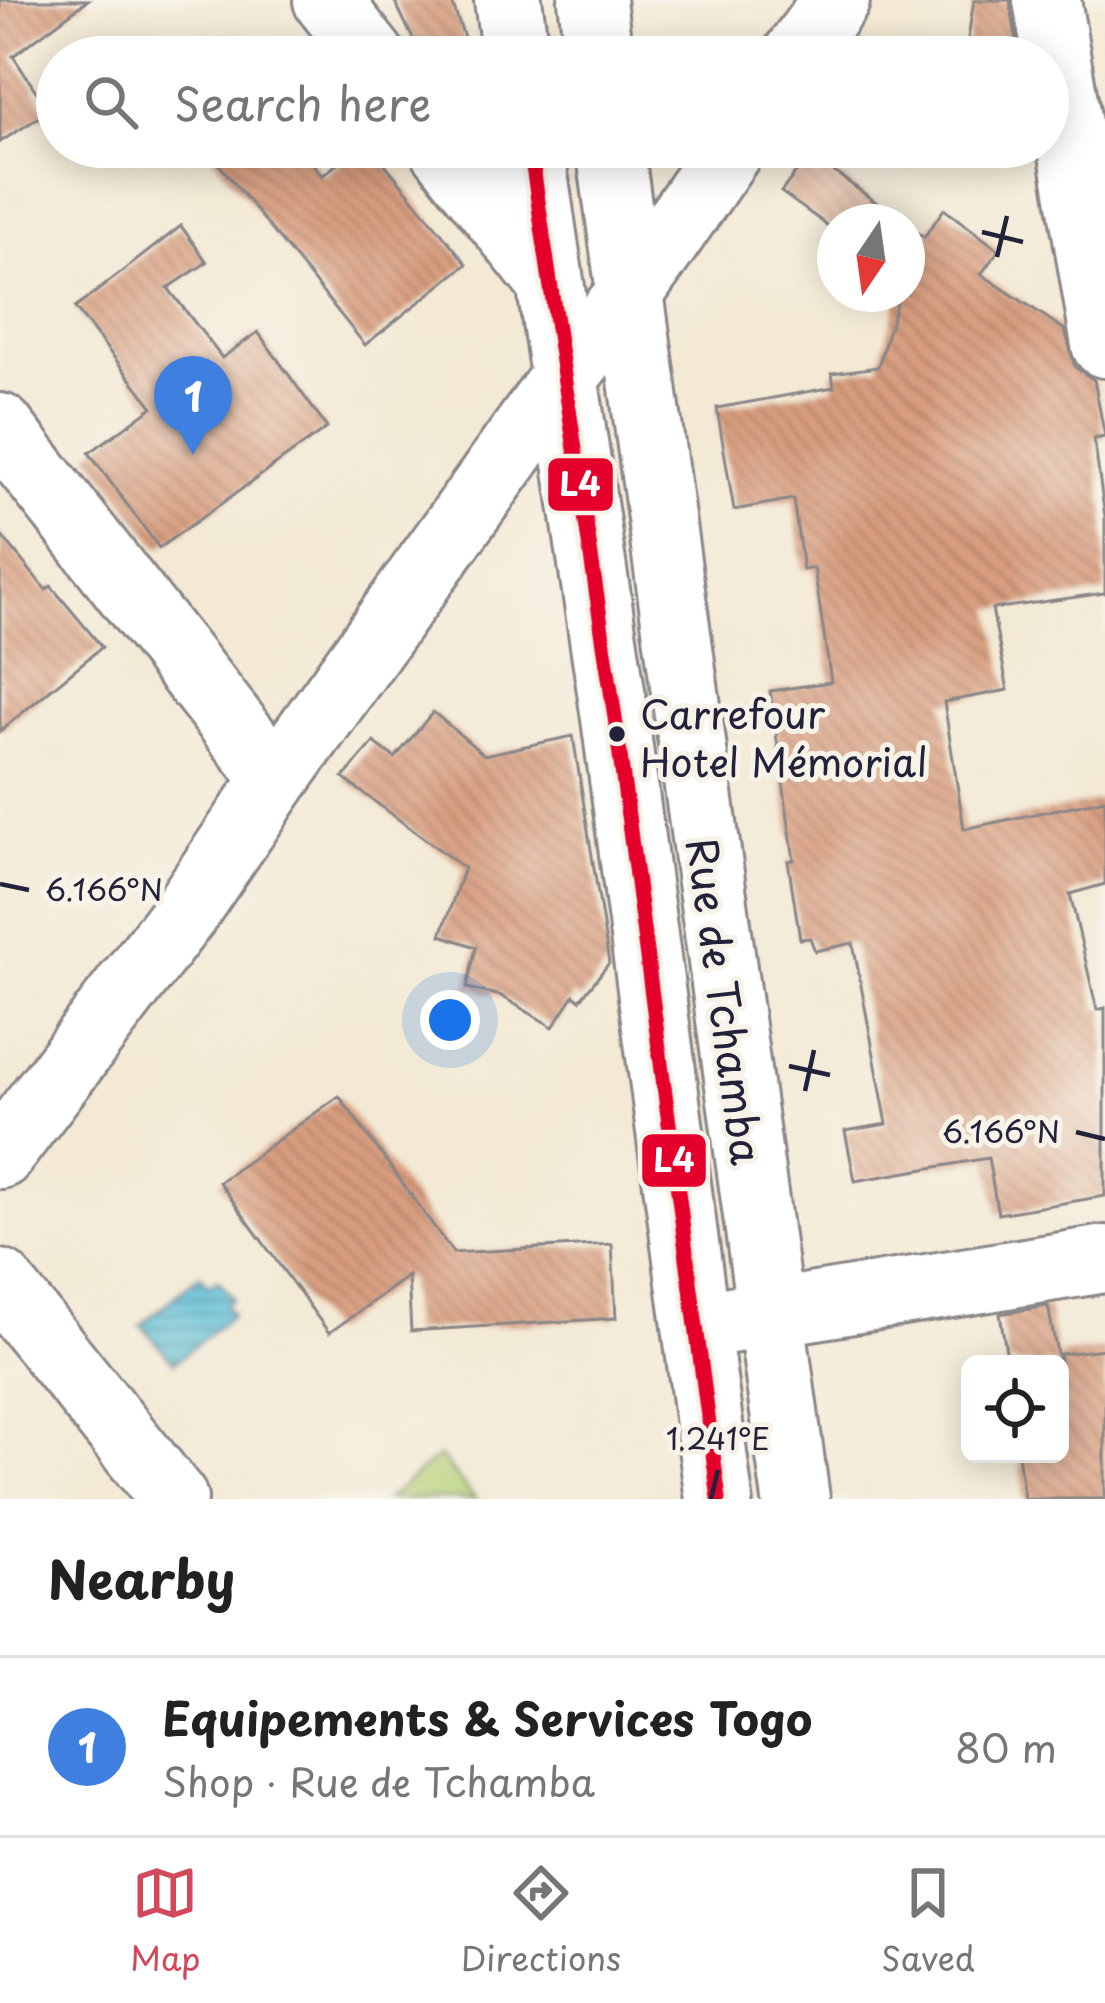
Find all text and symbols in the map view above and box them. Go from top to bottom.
search box [36,36,1069,168]
text: Search here [174,68,431,136]
icon: search [78,69,144,135]
north arrow [817,204,925,312]
pin: 1 [154,356,232,455]
line badge: L4 [546,456,615,513]
text: L4 [559,457,601,507]
place label: Carrefour Hotel Mémorial [640,683,928,790]
marker: Carrefour Hotel Mémorial [606,723,628,745]
street label: Rue de Tchamba [672,834,780,1168]
text: 6.166°N [45,866,163,911]
your location [420,990,480,1050]
text: 6.166°N [942,1108,1060,1153]
line badge: L4 [640,1132,708,1189]
text: L4 [653,1133,695,1183]
map controls [961,1355,1069,1463]
button: locate [961,1355,1069,1463]
text: 1.241°E [666,1415,770,1460]
text: Nearby [48,1539,235,1616]
text: Equipements & Services Togo [162,1683,812,1751]
text: 1 [78,1717,96,1776]
text: 80 m [955,1717,1057,1776]
text: Shop · Rue de Tchamba [162,1751,595,1810]
tab: Map [130,1860,201,1982]
tab: Directions [461,1860,621,1982]
tab: Saved [881,1860,975,1982]

